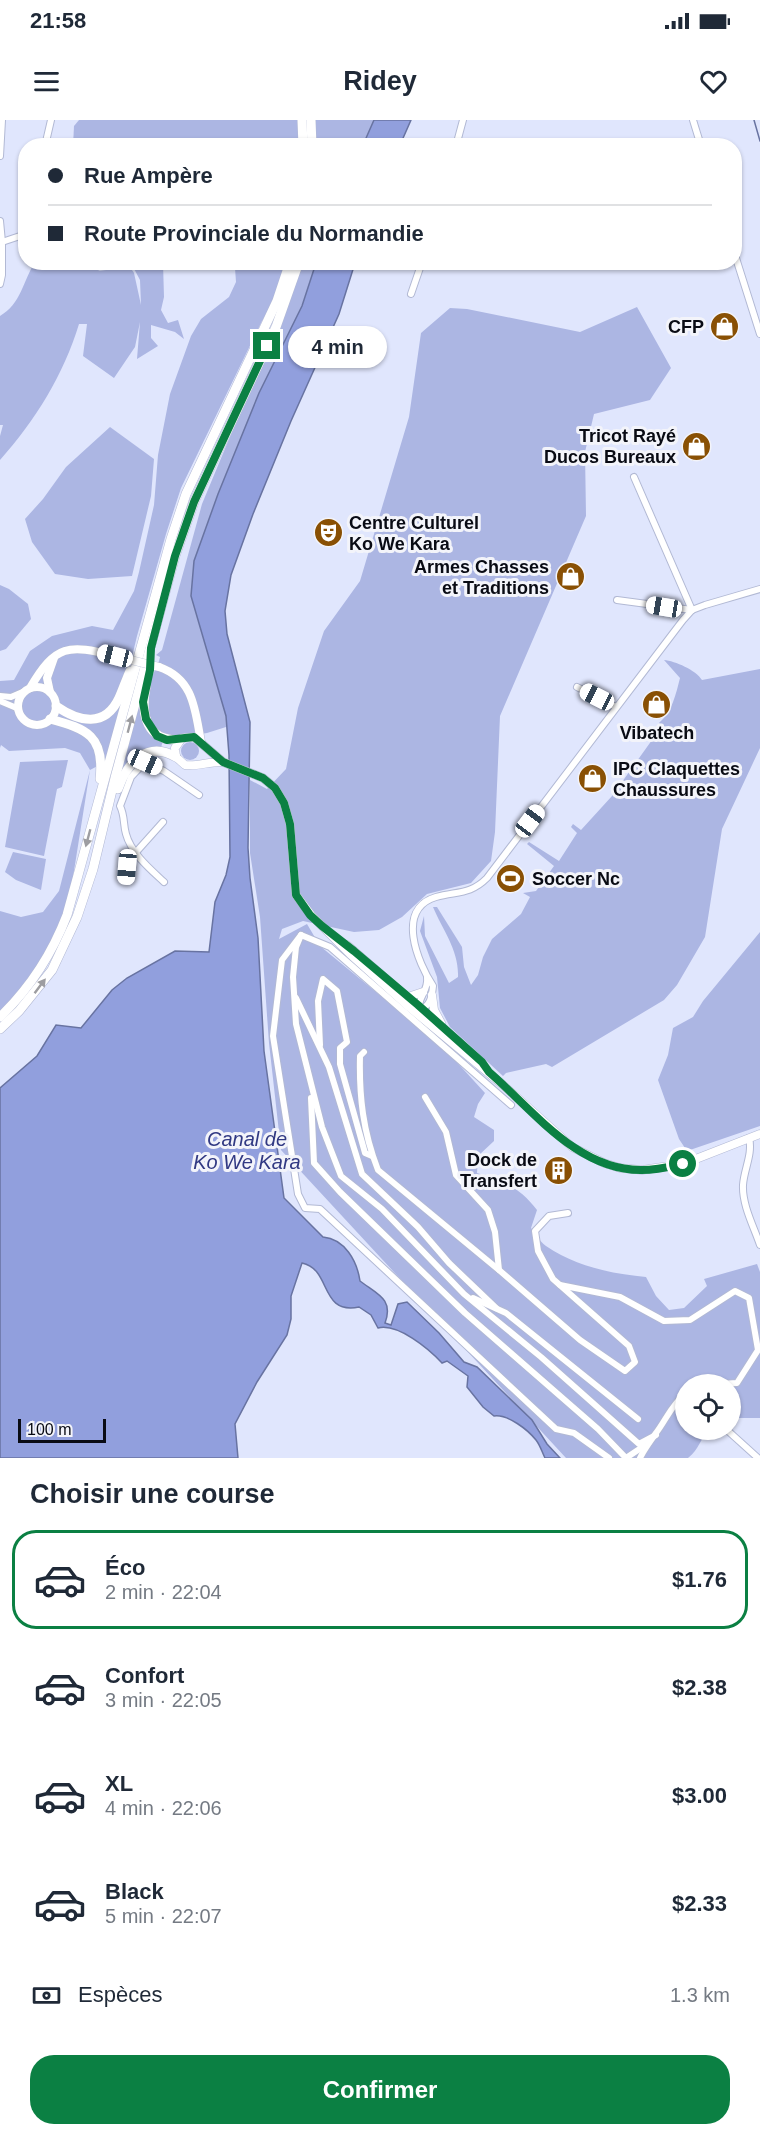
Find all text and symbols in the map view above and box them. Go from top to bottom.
text: 21:58 [30,8,86,33]
icon: menu [30,65,63,98]
icon: heart [697,65,730,98]
text: Ridey [343,66,417,96]
text: Rue Ampère [84,163,213,188]
text: Route Provinciale du Normandie [84,221,424,246]
shop icon: CFP [709,311,741,343]
place label: CFP [668,317,704,337]
callout: 4 min [288,325,387,367]
route end [253,332,280,359]
text: 4 min [311,336,364,358]
place label: Tricot Rayé Ducos Bureaux [544,426,676,467]
shop icon: Tricot Rayé Ducos Bureaux [681,430,713,462]
place label: Centre Culturel Ko We Kara [349,513,479,554]
theatre icon: Centre Culturel Ko We Kara [312,517,344,549]
place label: Armes Chasses et Traditions [414,557,549,598]
shop icon: Armes Chasses et Traditions [554,561,586,593]
car [645,595,683,619]
car [95,643,135,669]
car [577,681,617,713]
shop icon: Vibatech [641,688,673,720]
one-way arrow [126,715,135,733]
place label: Vibatech [620,723,694,743]
car [125,746,165,778]
place label: IPC Claquettes Chaussures [613,759,740,800]
shop icon: IPC Claquettes Chaussures [576,763,608,795]
car [512,801,548,841]
one-way arrow [83,828,93,847]
car [116,848,138,886]
sports icon: Soccer Nc [495,863,527,895]
place label: Soccer Nc [532,869,620,889]
one-way arrow [33,978,46,994]
water label: Canal de Ko We Kara [193,1128,301,1173]
place label: Dock de Transfert [460,1150,537,1191]
route start [669,1150,696,1177]
building icon: Dock de Transfert [542,1154,574,1186]
map controls [675,1374,741,1440]
button: locate [675,1374,741,1440]
scale bar [18,1416,106,1444]
text: 100 m [27,1421,71,1438]
text: Choisir une course [30,1479,275,1509]
icon: car [33,1553,87,1607]
text: Éco [105,1555,145,1580]
text: $1.76 [672,1567,727,1592]
text: 2 min · 22:04 [105,1581,222,1603]
icon: car [33,1661,87,1715]
text: Confort [105,1663,184,1688]
text: $2.38 [672,1675,727,1700]
text: 3 min · 22:05 [105,1689,222,1711]
icon: car [33,1769,87,1823]
text: XL [105,1771,133,1796]
text: $3.00 [672,1783,727,1808]
text: 4 min · 22:06 [105,1797,222,1819]
icon: car [33,1877,87,1931]
text: Black [105,1879,164,1904]
text: $2.33 [672,1891,727,1916]
text: 5 min · 22:07 [105,1905,222,1927]
icon: cash [30,1979,63,2012]
text: Espèces [78,1982,162,2007]
text: 1.3 km [670,1984,730,2006]
button: Confirmer [30,2055,730,2124]

